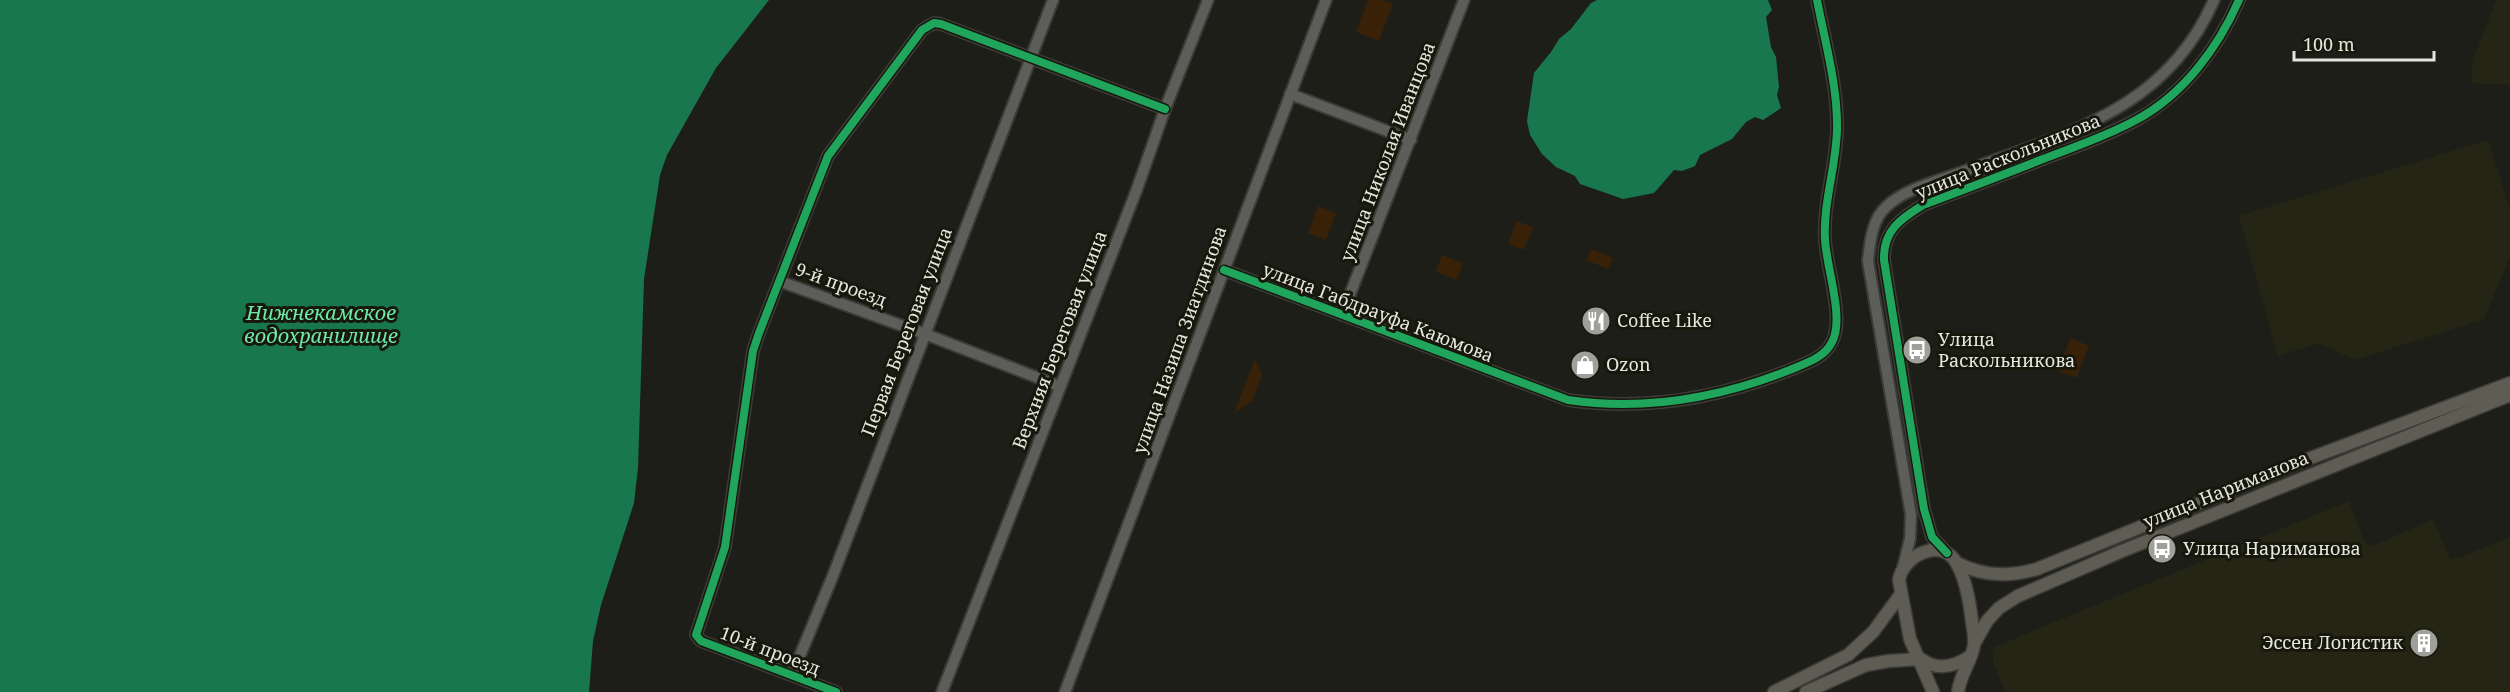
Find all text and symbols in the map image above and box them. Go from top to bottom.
scale bar [2294,24,2434,62]
text: 100 m [2303,32,2355,56]
street label: улица Николая Иванцова [1334,38,1440,265]
street label: улица Раскольникова [1912,108,2104,204]
street label: улица Назипа Зиатдинова [1127,222,1232,457]
street label: Первая Береговая улица [855,224,957,440]
street label: Верхняя Береговая улица [1006,227,1112,452]
street label: 9-й проезд [792,256,890,312]
street label: улица Габдрауфа Каюмова [1259,257,1497,367]
water label: Нижнекамское водохранилище [244,299,398,349]
restaurant icon: Coffee Like [1580,305,1612,337]
place label: Coffee Like [1617,308,1712,332]
place label: Улица Раскольникова [1938,327,2075,372]
bus stop icon: Улица Раскольникова [1901,334,1933,366]
shop icon: Ozon [1569,349,1601,381]
place label: Ozon [1606,352,1651,376]
street label: улица Нариманова [2139,445,2312,533]
bus stop icon: Улица Нариманова [2146,533,2178,565]
place label: Улица Нариманова [2183,536,2361,560]
street label: 10-й проезд [717,620,824,680]
building icon: Эссен Логистик [2408,627,2440,659]
place label: Эссен Логистик [2262,630,2403,654]

